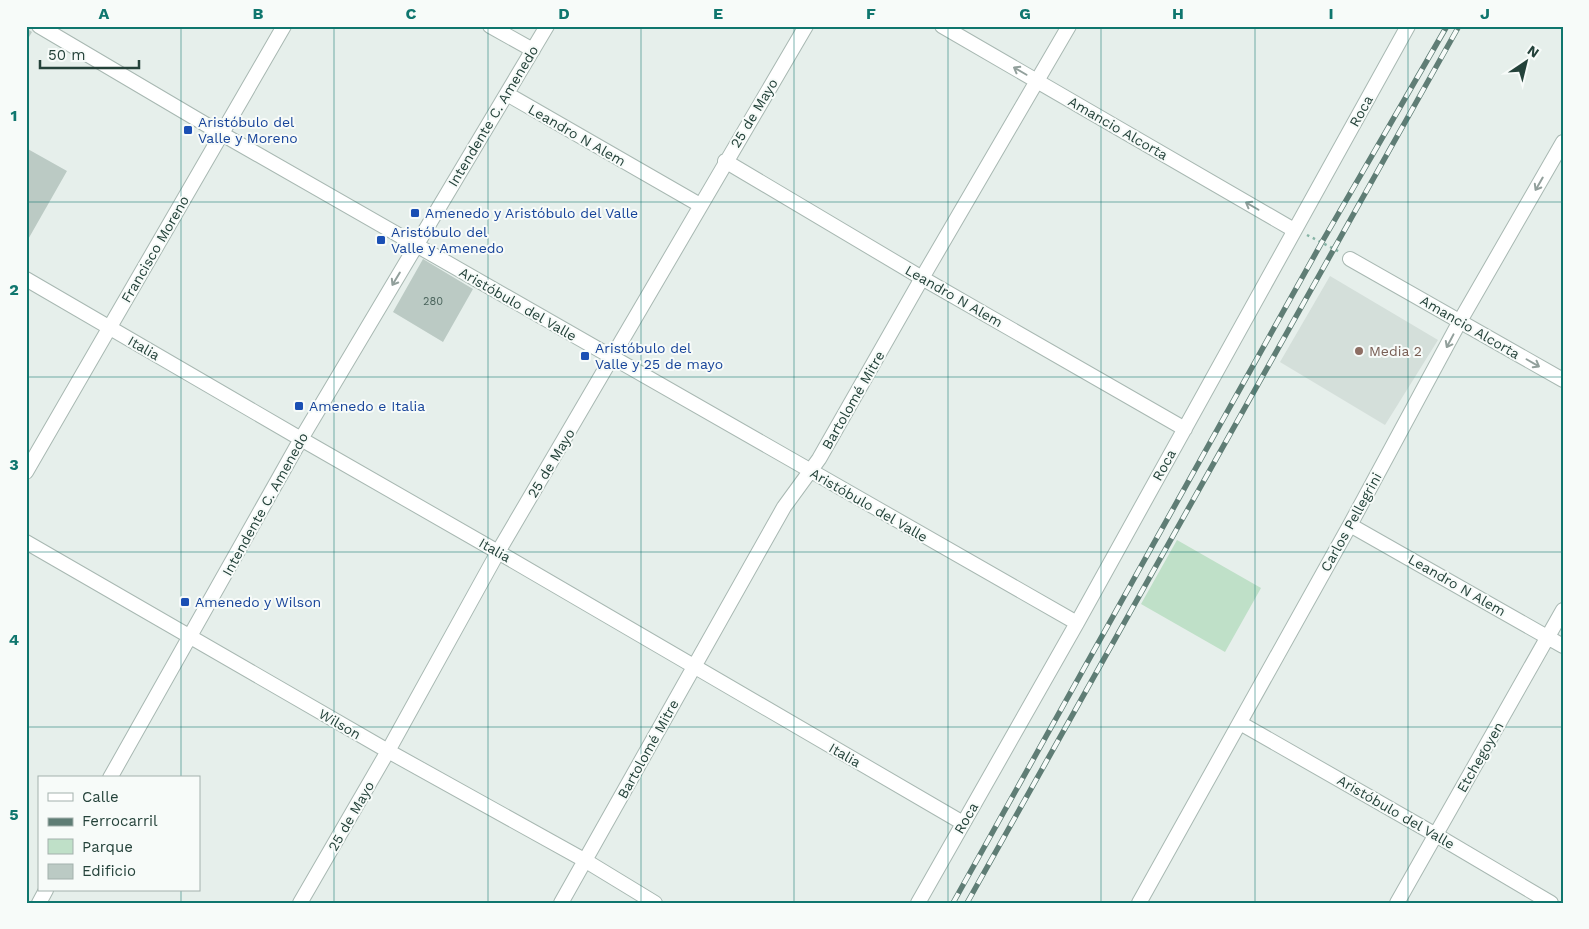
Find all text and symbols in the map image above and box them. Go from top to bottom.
text: A [99,4,110,23]
text: B [253,4,264,23]
text: C [406,4,417,23]
text: D [558,4,570,23]
text: E [713,4,723,23]
text: F [866,4,876,23]
text: G [1019,4,1031,23]
text: H [1172,4,1184,23]
text: I [1328,4,1334,23]
text: J [1480,4,1490,23]
scale bar [40,38,139,70]
north arrow [1502,38,1552,88]
text: N [1525,42,1542,61]
street label: Intendente C. Amenedo [445,43,541,189]
text: 50 m [48,46,85,64]
one-way arrow [1014,66,1028,76]
street label: 25 de Mayo [727,76,781,150]
street label: Amancio Alcorta [1065,93,1171,163]
street label: Roca [1346,93,1376,129]
street label: Leandro N Alem [525,101,629,169]
text: 1 [11,106,17,125]
place label: Aristóbulo del Valle y Moreno [198,114,298,146]
marker: Aristóbulo del Valle y Moreno [182,124,194,136]
one-way arrow [1533,177,1543,191]
street label: Francisco Moreno [118,193,192,305]
one-way arrow [1245,200,1259,210]
place label: Amenedo y Aristóbulo del Valle [425,205,638,221]
marker: Amenedo y Aristóbulo del Valle [409,207,421,219]
place label: Aristóbulo del Valle y Amenedo [391,224,504,256]
marker: Aristóbulo del Valle y Amenedo [375,234,387,246]
street label: Leandro N Alem [902,262,1006,330]
street label: Aristóbulo del Valle [456,264,580,344]
one-way arrow [391,271,401,285]
text: 2 [9,280,19,299]
street label: Amancio Alcorta [1417,292,1523,362]
house number: 280 [423,295,443,308]
street label: Italia [125,333,163,363]
one-way arrow [1445,333,1454,348]
place label: Aristóbulo del Valle y 25 de mayo [595,340,723,372]
place label: Media 2 [1369,343,1422,359]
marker: Media 2 [1353,345,1365,357]
street label: Bartolomé Mitre [818,348,888,452]
marker: Aristóbulo del Valle y 25 de mayo [579,350,591,362]
one-way arrow [1526,358,1541,368]
place label: Amenedo e Italia [309,398,425,414]
marker: Amenedo e Italia [293,400,305,412]
street label: 25 de Mayo [524,426,578,500]
street label: Intendente C. Amenedo [219,430,311,578]
street label: Roca [1149,447,1179,483]
text: 3 [9,455,19,474]
street label: Aristóbulo del Valle [807,465,931,545]
street label: Carlos Pellegrini [1317,470,1385,574]
street label: Italia [476,535,514,565]
street label: Leandro N Alem [1405,551,1509,619]
place label: Amenedo y Wilson [195,594,321,610]
marker: Amenedo y Wilson [179,596,191,608]
text: 4 [9,630,19,649]
street label: Bartolomé Mitre [614,697,682,801]
street label: Wilson [316,706,364,742]
street label: Etchegoyen [1453,719,1507,795]
street label: Italia [826,740,864,770]
street label: Aristóbulo del Valle [1334,772,1458,852]
legend [38,776,200,892]
street label: 25 de Mayo [325,778,377,854]
text: Calle [82,788,119,806]
street label: Roca [951,800,981,836]
text: 5 [9,805,19,824]
text: Ferrocarril [82,812,158,830]
text: Parque [82,838,133,856]
text: Edificio [82,862,136,880]

